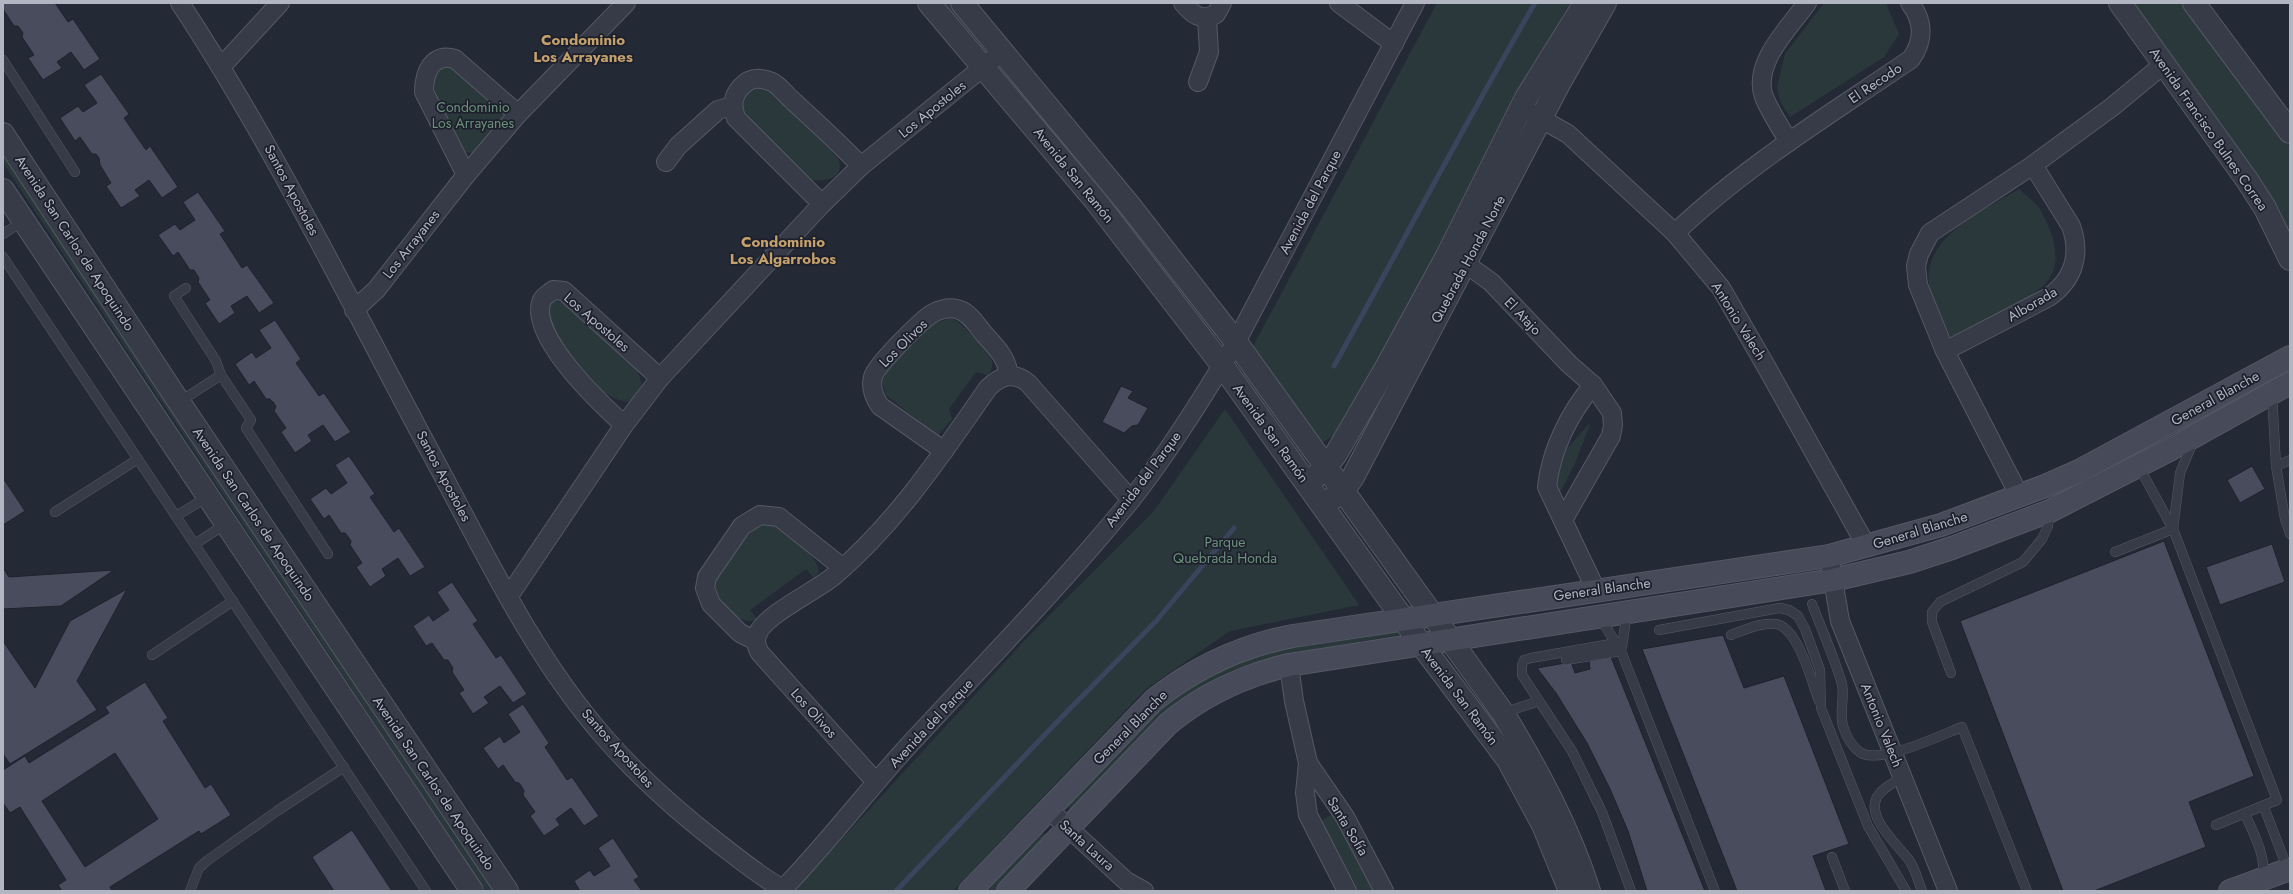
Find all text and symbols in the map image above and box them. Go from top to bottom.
district label: Condominio Los Arrayanes [533,29,633,68]
street label: Avenida Francisco Bulnes Correa [2145,43,2273,215]
street label: El Recodo [1844,58,1906,108]
street label: Los Apostoles [894,75,970,142]
park label: Condominio Los Arrayanes [432,97,515,133]
street label: Avenida San Ramón [1029,123,1119,227]
street label: Santos Apostoles [260,141,325,239]
street label: Avenida del Parque [1274,146,1346,258]
street label: Avenida San Carlos de Apoquindo [11,151,140,335]
street label: Quebrada Honda Norte [1426,192,1510,326]
street label: Los Arrayanes [378,205,444,283]
district label: Condominio Los Algarrobos [730,231,836,270]
street label: Antonio Valech [1707,278,1771,364]
street label: Alborada [2003,282,2061,326]
street label: Los Apostoles [560,288,635,356]
street label: El Atajo [1500,293,1546,340]
street label: Los Olivos [874,314,932,372]
street label: General Blanche [2167,366,2263,430]
street label: Avenida San Ramón [1228,379,1314,487]
street label: Avenida San Carlos de Apoquindo [188,423,320,605]
street label: Santos Apostoles [412,427,477,525]
street label: Avenida del Parque [1100,427,1186,531]
street label: General Blanche [1870,506,1970,554]
park label: Parque Quebrada Honda [1173,532,1277,568]
street label: General Blanche [1552,572,1652,606]
street label: Avenida San Ramón [1416,643,1504,749]
street label: Avenida del Parque [884,674,978,772]
street label: Antonio Valech [1856,680,1908,770]
street label: Los Olivos [786,684,842,743]
street label: General Blanche [1088,685,1172,769]
street label: Avenida San Carlos de Apoquindo [368,692,500,874]
street label: Santos Apostoles [577,704,659,792]
street label: Santa Sofía [1322,793,1374,859]
street label: Santa Laura [1055,815,1119,875]

